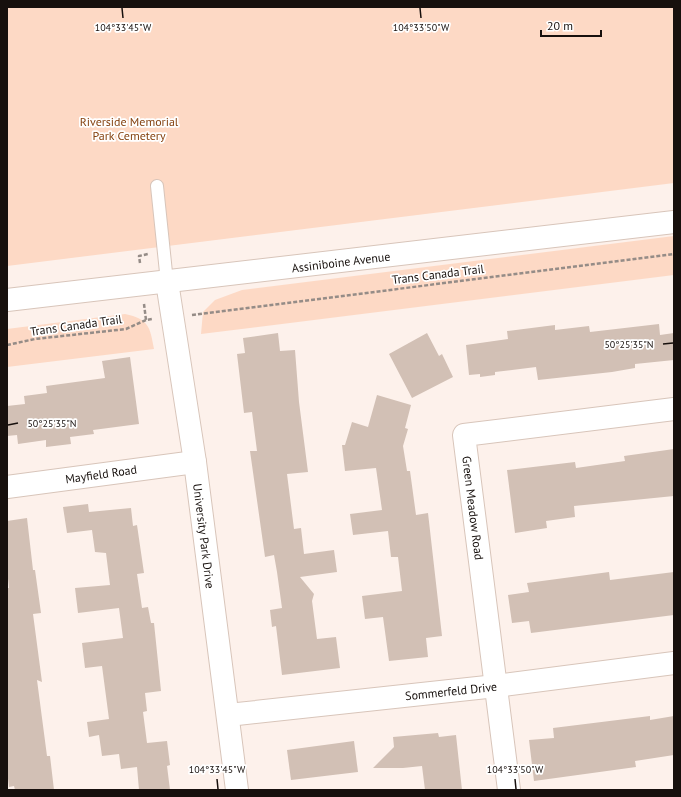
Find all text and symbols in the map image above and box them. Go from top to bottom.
scale bar [541,12,601,38]
text: 20 m [547,18,573,33]
text: 104°33'45"W [95,21,152,34]
text: 104°33'50"W [393,21,450,34]
park label: Riverside Memorial Park Cemetery [80,114,179,143]
street label: Assiniboine Avenue [291,249,391,275]
street label: Trans Canada Trail [391,261,485,287]
street label: Trans Canada Trail [29,311,123,339]
text: 50°25'35"N [604,338,654,351]
text: 50°25'35"N [27,417,77,430]
street label: Green Meadow Road [459,455,487,561]
street label: Mayfield Road [64,462,138,486]
street label: University Park Drive [190,483,218,589]
street label: Sommerfeld Drive [404,679,498,703]
text: 104°33'45"W [189,763,246,776]
text: 104°33'50"W [487,763,544,776]

